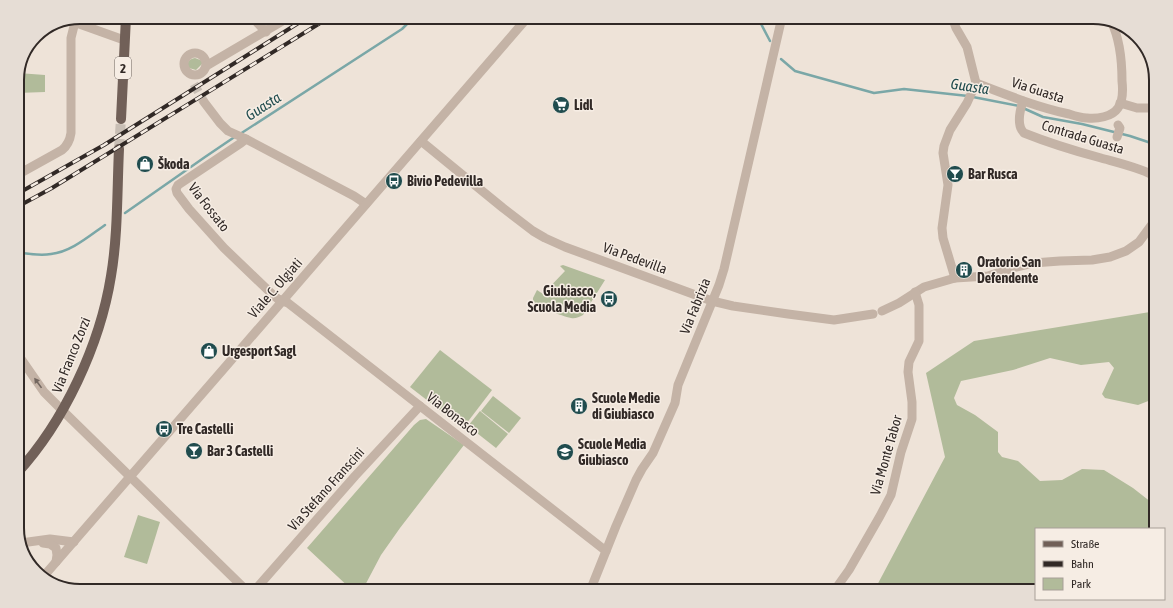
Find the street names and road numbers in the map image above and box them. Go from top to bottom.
road number: 2 [115,57,131,79]
street label: Via Guasta [1010,74,1066,106]
street label: Contrada Guasta [1040,117,1126,157]
street label: Via Fossato [185,179,233,235]
street label: Via Pedevilla [601,239,669,277]
street label: Viale C. Olgiati [245,255,305,321]
street label: Via Fabrizia [677,276,713,336]
street label: Via Franco Zorzi [49,315,93,395]
street label: Via Bonasco [424,389,482,439]
street label: Via Monte Tabor [867,412,905,497]
street label: Via Stefano Franscini [285,444,367,534]

